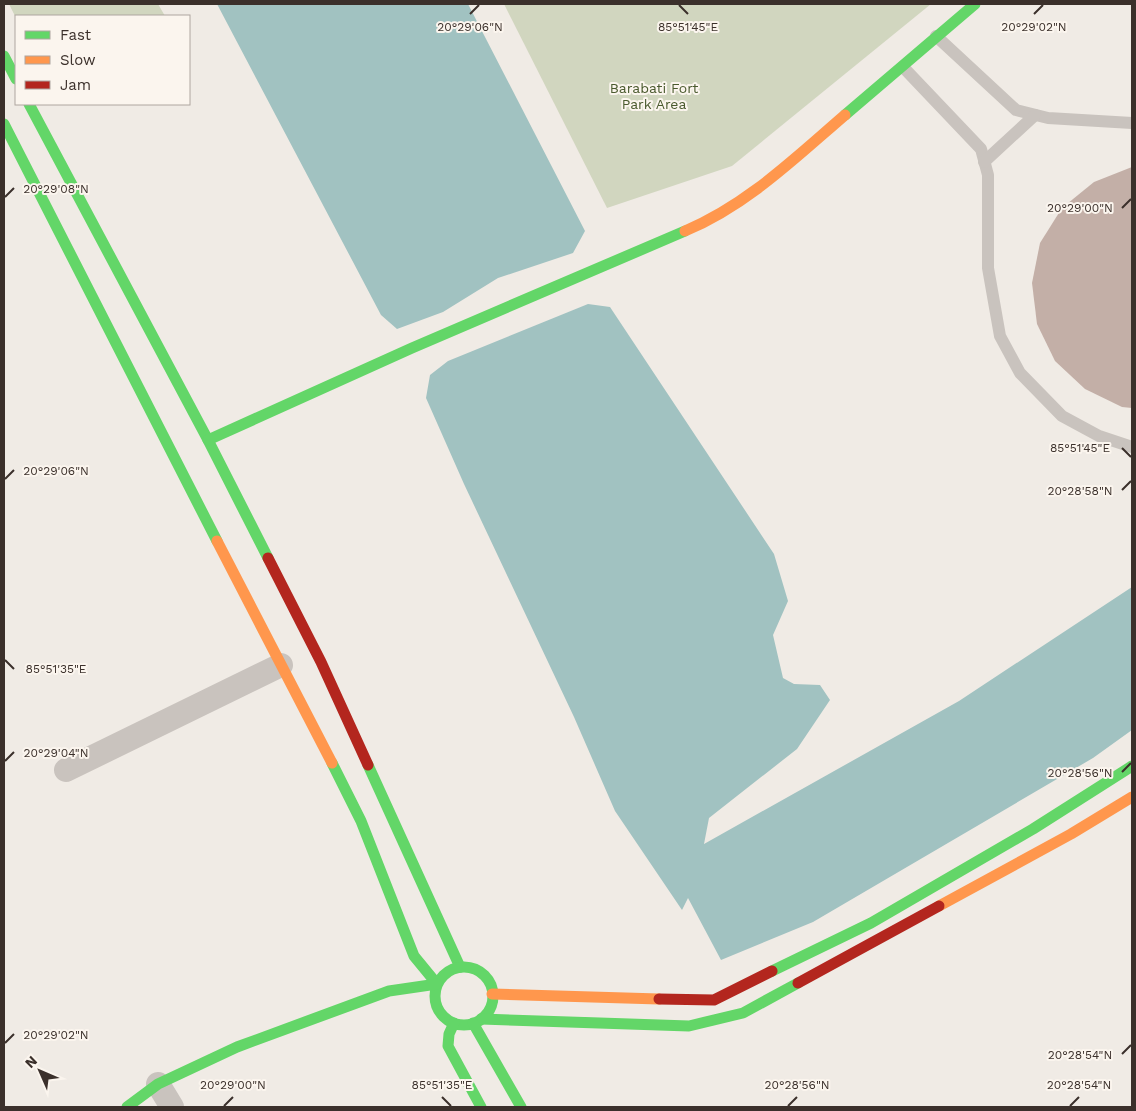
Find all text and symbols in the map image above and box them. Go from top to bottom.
legend [15,15,190,105]
text: 20°29'06"N [437,20,503,34]
text: 85°51'45"E [658,20,718,34]
text: 20°29'02"N [1001,20,1067,34]
text: Fast [60,26,92,44]
text: Slow [60,51,96,69]
text: Jam [60,76,91,94]
park label: Barabati Fort Park Area [610,80,698,112]
text: 20°29'08"N [23,182,89,196]
text: 20°29'00"N [1047,201,1113,215]
text: 85°51'45"E [1050,441,1110,455]
text: 20°29'06"N [23,464,89,478]
text: 20°28'58"N [1047,484,1113,498]
text: 85°51'35"E [26,662,87,676]
text: 20°29'04"N [23,746,89,760]
text: 20°28'56"N [1047,766,1113,780]
text: 20°29'02"N [23,1028,89,1042]
north arrow [15,1046,65,1096]
text: 20°28'54"N [1048,1048,1112,1062]
text: N [21,1052,40,1071]
text: 20°29'00"N [200,1078,266,1092]
text: 85°51'35"E [412,1078,473,1092]
text: 20°28'56"N [764,1078,830,1092]
text: 20°28'54"N [1047,1078,1111,1092]

